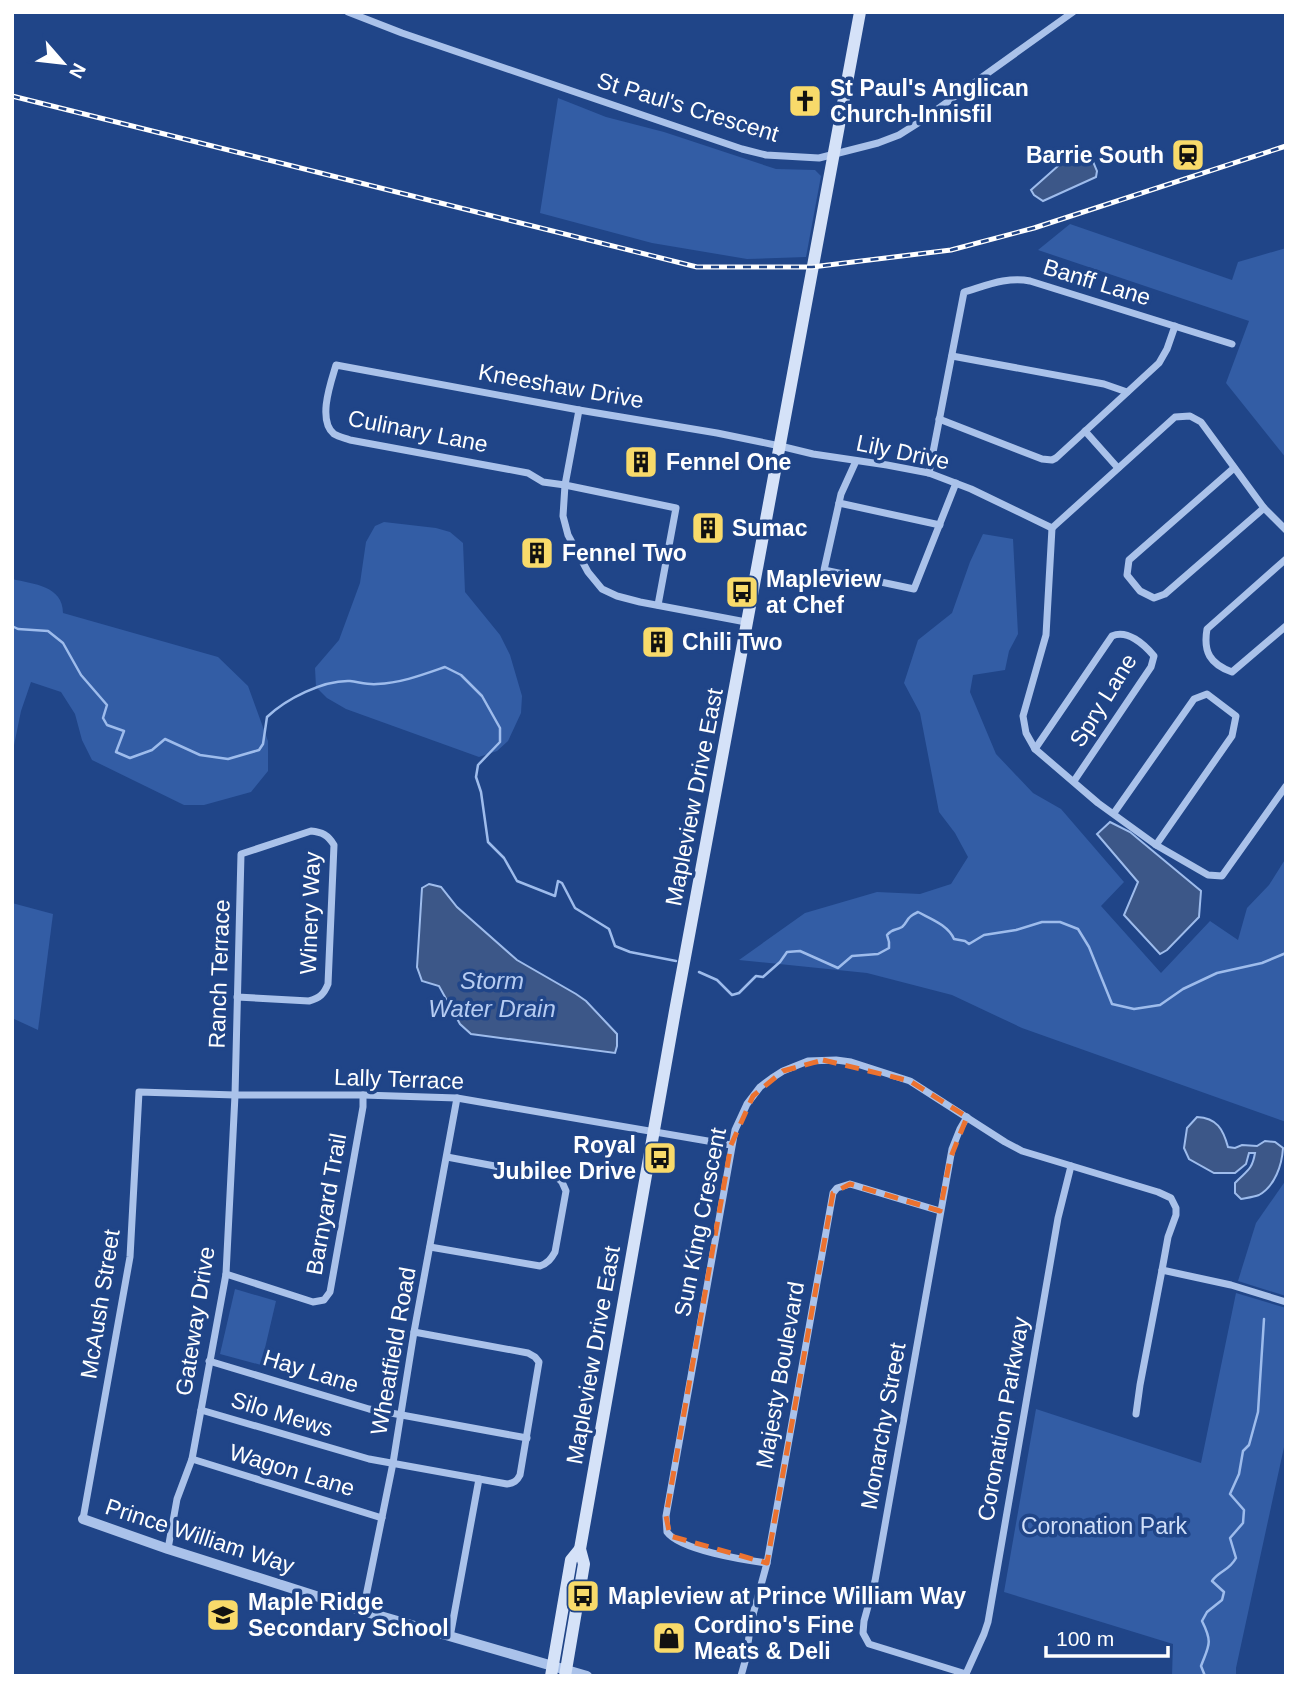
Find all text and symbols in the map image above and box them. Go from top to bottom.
north arrow [28,28,98,98]
text: N [65,60,90,82]
street label: St Paul's Crescent [594,67,782,147]
place label: St Paul's Anglican Church-Innisfil [830,75,1029,127]
church icon: St Paul's Anglican Church-Innisfil [786,82,824,120]
station icon: Barrie South [1169,136,1207,174]
place label: Barrie South [1026,142,1164,168]
street label: Banff Lane [1040,253,1154,311]
street label: Kneeshaw Drive [476,359,646,413]
street label: Culinary Lane [346,405,490,457]
street label: Lily Drive [854,429,952,475]
building icon: Fennel One [622,443,660,481]
place label: Fennel One [666,449,791,475]
building icon: Sumac [689,509,727,547]
place label: Sumac [732,515,808,541]
building icon: Fennel Two [518,534,556,572]
place label: Fennel Two [562,540,687,566]
place label: Mapleview at Chef [766,566,881,618]
bus stop icon: Mapleview at Chef [723,573,761,611]
building icon: Chili Two [639,623,677,661]
place label: Chili Two [682,629,783,655]
street label: Spry Lane [1064,649,1142,751]
street label: Mapleview Drive East [660,685,728,908]
street label: Winery Way [295,851,325,975]
street label: Ranch Terrace [203,899,235,1049]
water label: Storm Water Drain [428,967,556,1022]
street label: Lally Terrace [334,1064,464,1094]
street label: Sun King Crescent [669,1125,731,1319]
street label: Barnyard Trail [301,1131,351,1277]
place label: Royal Jubilee Drive [493,1132,636,1184]
bus stop icon: Royal Jubilee Drive [641,1139,679,1177]
street label: McAush Street [75,1227,125,1381]
street label: Mapleview Drive East [561,1243,625,1466]
street label: Gateway Drive [170,1244,220,1398]
street label: Wheatfield Road [365,1265,421,1437]
street label: Majesty Boulevard [751,1280,809,1470]
street label: Coronation Parkway [972,1314,1034,1523]
street label: Monarchy Street [856,1340,911,1511]
street label: Hay Lane [260,1344,362,1398]
street label: Silo Mews [228,1386,336,1442]
street label: Wagon Lane [226,1439,358,1501]
street label: Prince William Way [102,1493,298,1579]
park label: Coronation Park [1021,1513,1188,1539]
bus stop icon: Mapleview at Prince William Way [564,1577,602,1615]
place label: Mapleview at Prince William Way [608,1583,966,1609]
place label: Maple Ridge Secondary School [248,1589,449,1641]
school or university icon: Maple Ridge Secondary School [204,1596,242,1634]
place label: Cordino's Fine Meats & Deli [694,1612,854,1664]
scale bar [1046,1614,1168,1658]
shop icon: Cordino's Fine Meats & Deli [650,1619,688,1657]
text: 100 m [1056,1627,1114,1650]

